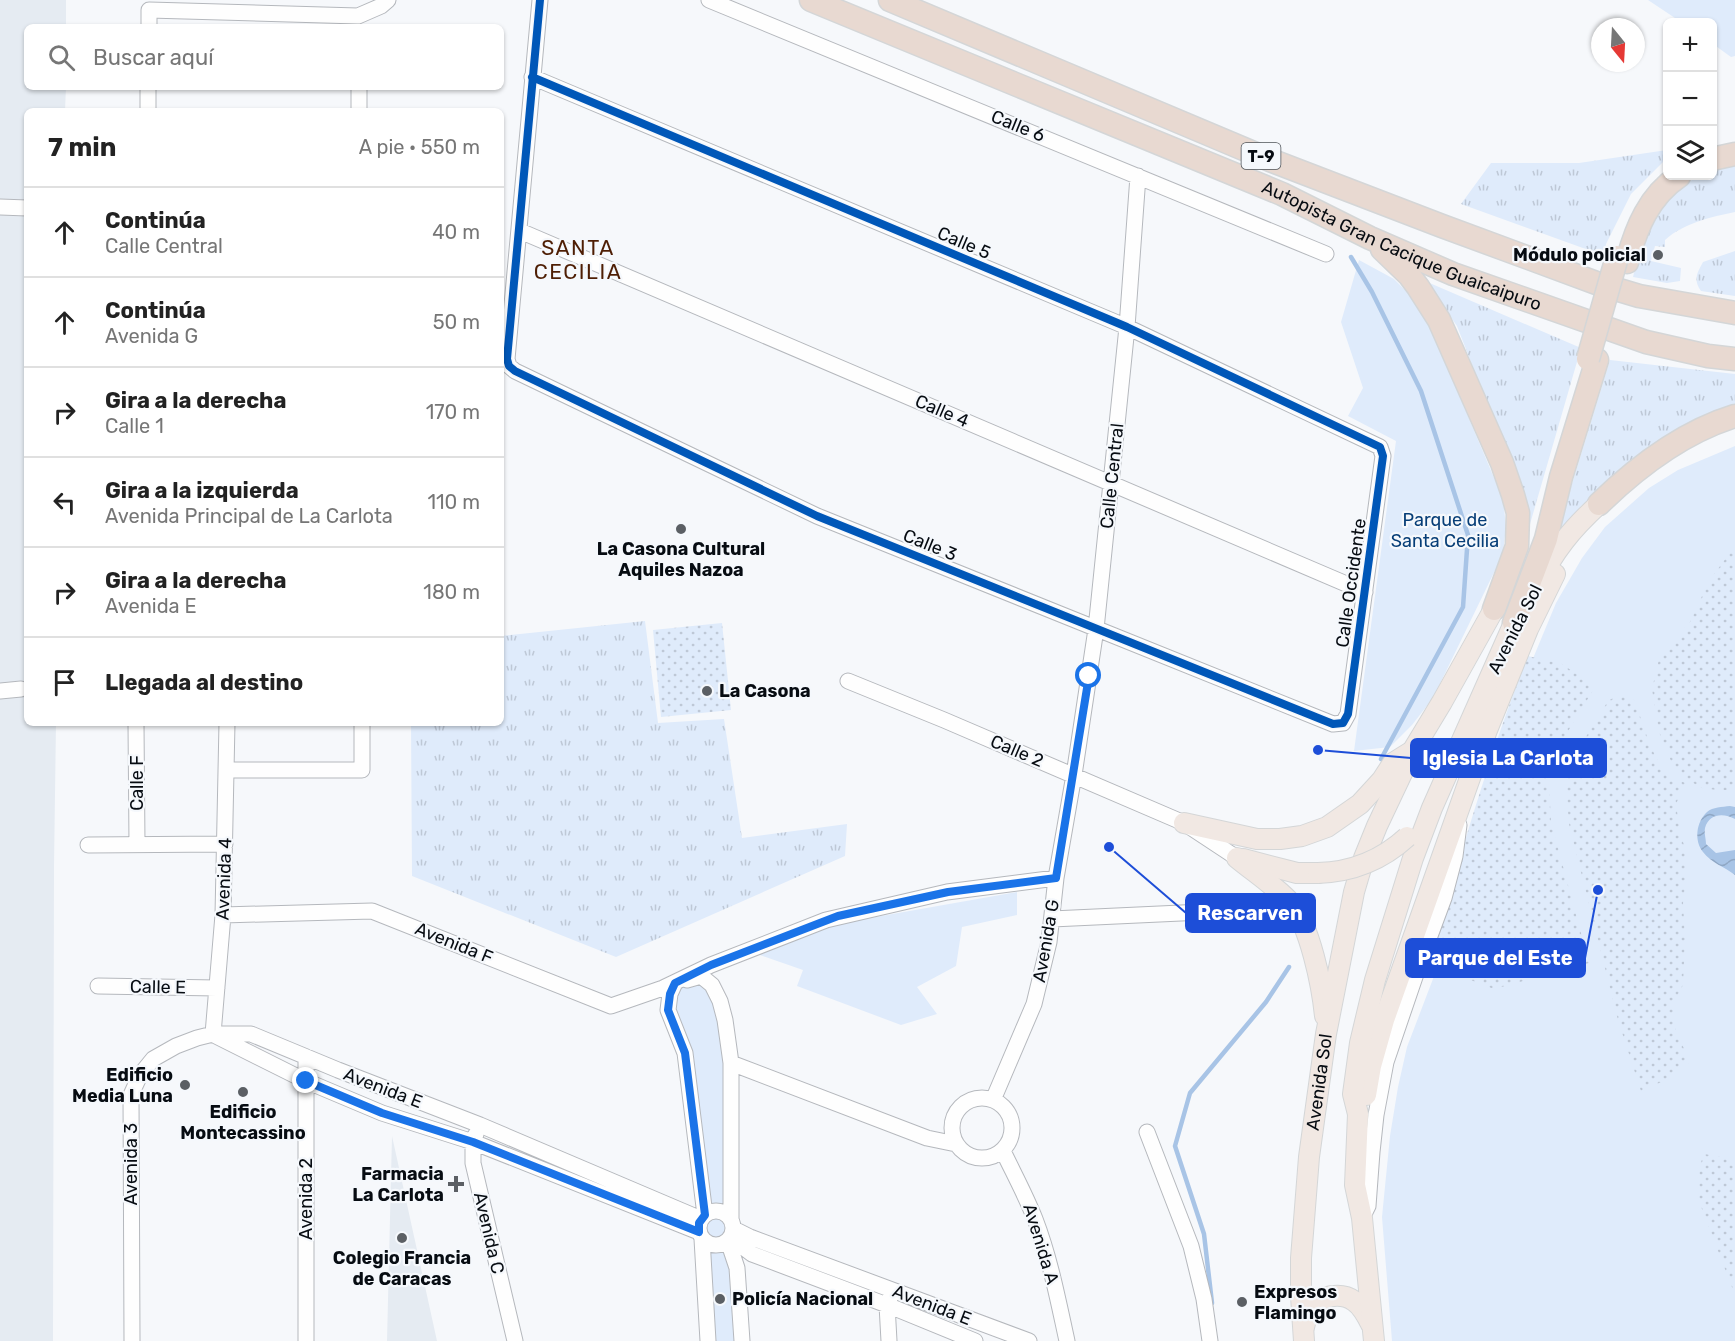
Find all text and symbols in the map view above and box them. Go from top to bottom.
north arrow [1591,18,1645,72]
map controls [1663,18,1717,180]
button: + [1663,18,1717,72]
search box [24,24,504,90]
icon: search [45,41,78,74]
text: Buscar aquí [93,44,214,71]
button: − [1663,72,1717,126]
street label: Calle 6 [988,105,1048,147]
button: layers [1663,126,1717,180]
text: 7 min [48,132,116,163]
text: A pie · 550 m [359,135,480,159]
road number: T-9 [1242,143,1280,169]
street label: Autopista Gran Cacique Guaicaipuro [1259,176,1544,315]
text: Continúa [105,207,206,234]
icon: ahead [48,216,81,249]
text: 40 m [432,220,480,244]
street label: Calle 5 [934,222,994,264]
text: Calle Central [105,234,223,258]
district label: SANTA CECILIA [534,235,622,284]
place label: Módulo policial [1513,244,1646,266]
marker: Módulo policial [1651,248,1665,262]
text: Continúa [105,297,206,324]
icon: ahead [48,306,81,339]
text: 50 m [433,310,480,334]
text: Avenida G [105,324,198,348]
text: Gira a la derecha [105,387,286,414]
street label: Calle 4 [912,390,972,432]
icon: right [48,396,81,429]
text: 170 m [426,400,480,424]
text: Calle 1 [105,414,164,438]
street label: Calle Central [1096,422,1128,530]
text: Gira a la izquierda [105,477,299,504]
icon: left [48,486,81,519]
text: 110 m [428,490,480,514]
text: Avenida Principal de La Carlota [105,504,393,528]
park label: Parque de Santa Cecilia [1391,509,1499,552]
street label: Calle Occidente [1331,517,1371,649]
marker: La Casona Cultural Aquiles Nazoa [674,522,688,536]
street label: Calle 3 [900,524,960,566]
place label: La Casona Cultural Aquiles Nazoa [597,538,765,581]
text: Gira a la derecha [105,567,286,594]
icon: right [48,576,81,609]
text: 180 m [423,580,480,604]
street label: Avenida Sol [1483,581,1547,677]
text: Avenida E [105,594,197,618]
route start [1075,662,1101,688]
icon: arrive [48,666,81,699]
text: Llegada al destino [105,669,303,696]
place label: La Casona [719,680,811,702]
marker: La Casona [700,684,714,698]
street label: Calle 2 [987,730,1047,772]
callout: Iglesia La Carlota [1411,739,1606,777]
text: Iglesia La Carlota [1422,746,1594,770]
street label: Calle F [126,755,148,811]
street label: Avenida 4 [212,837,236,921]
callout: Rescarven [1186,894,1315,932]
street label: Avenida G [1028,898,1064,984]
text: Rescarven [1197,901,1303,925]
street label: Avenida F [412,917,496,969]
callout: Parque del Este [1406,939,1585,977]
text: Parque del Este [1417,946,1573,970]
street label: Calle E [130,976,186,998]
street label: Avenida Sol [1302,1032,1337,1132]
street label: Avenida E [341,1063,425,1113]
place label: Edificio Media Luna [72,1064,173,1107]
route end [292,1067,318,1093]
marker: Edificio Media Luna [178,1078,192,1092]
marker: Edificio Montecassino [236,1085,250,1099]
place label: Edificio Montecassino [180,1101,306,1144]
street label: Avenida 3 [120,1123,142,1205]
street label: Avenida 2 [295,1158,317,1240]
place label: Farmacia La Carlota [352,1163,444,1206]
marker: Farmacia La Carlota [449,1177,463,1191]
street label: Avenida C [469,1190,509,1276]
street label: Avenida A [1018,1201,1064,1287]
marker: Colegio Francia de Caracas [395,1231,409,1245]
place label: Colegio Francia de Caracas [333,1247,471,1290]
street label: Avenida E [890,1280,974,1330]
place label: Expresos Flamingo [1254,1281,1337,1324]
place label: Policía Nacional [732,1288,873,1310]
marker: Policía Nacional [713,1292,727,1306]
marker: Expresos Flamingo [1235,1295,1249,1309]

